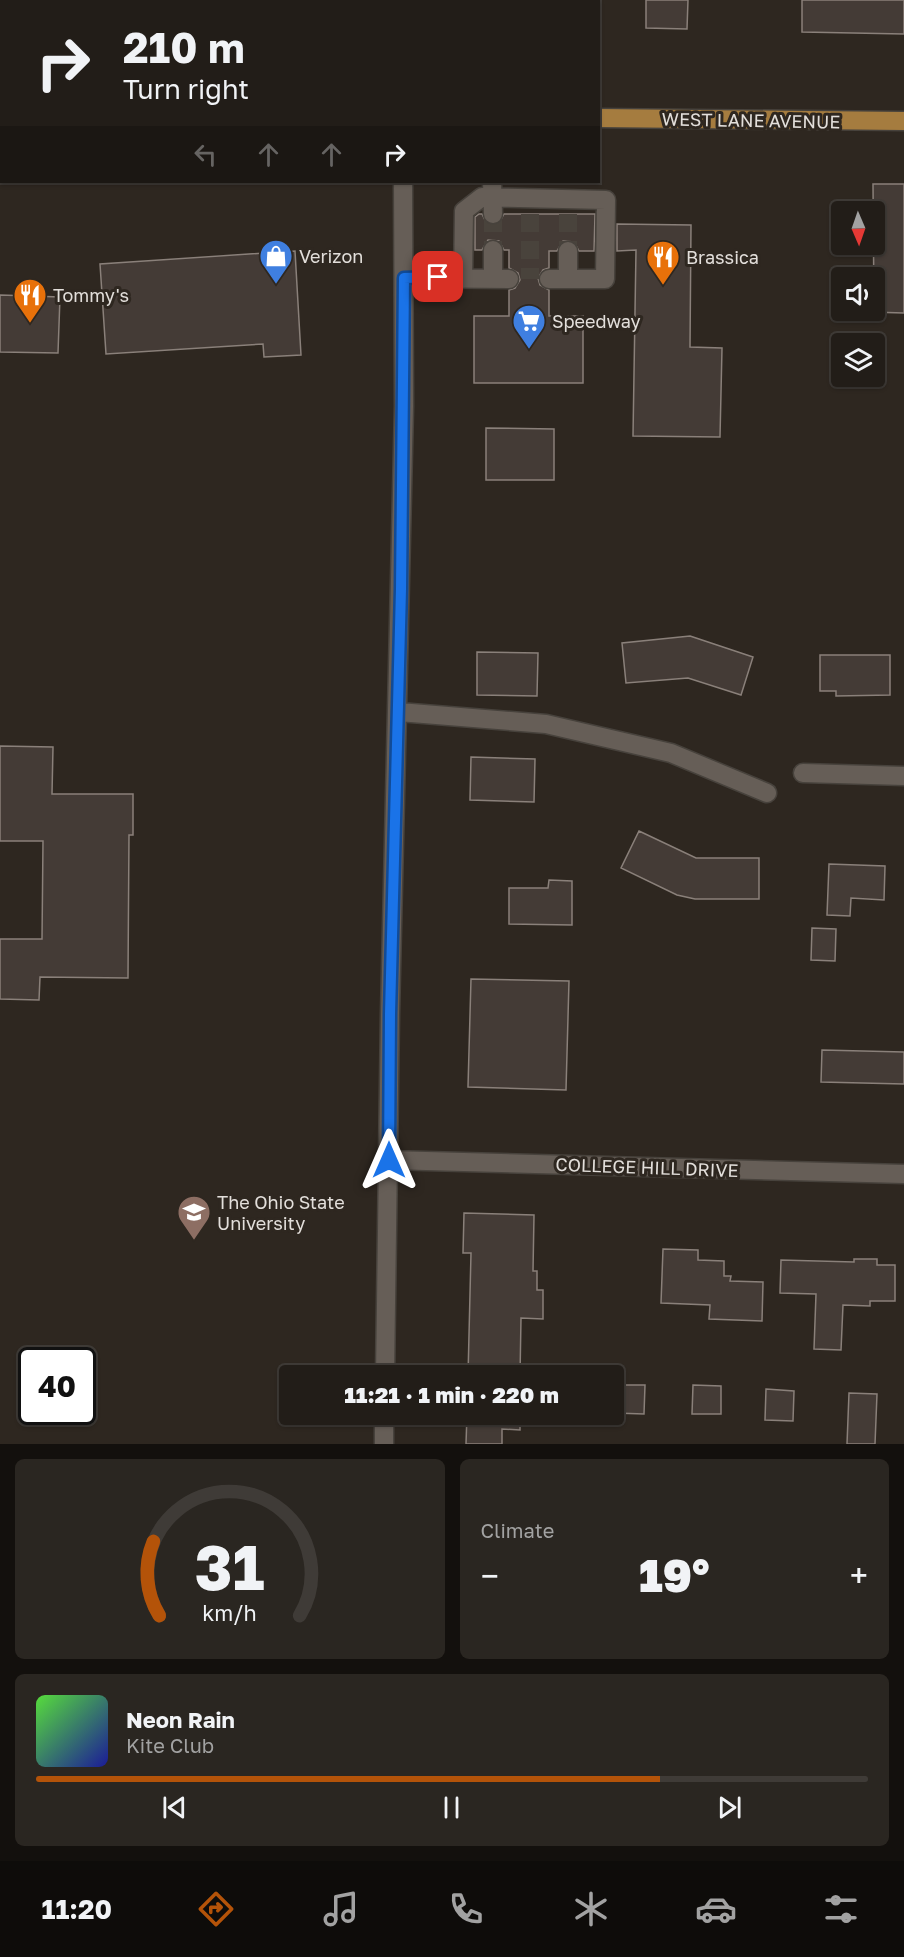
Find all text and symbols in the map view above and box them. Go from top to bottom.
text: 210 m [123,22,245,72]
icon: right [24,24,102,102]
text: Turn right [123,73,249,105]
street label: WEST LANE AVENUE [662,107,840,133]
icon: left [189,138,222,171]
icon: ahead [252,138,285,171]
icon: ahead [315,138,348,171]
icon: right [378,138,411,171]
north arrow [831,201,885,255]
map controls [831,201,885,387]
shop icon: Verizon [258,238,294,285]
restaurant icon: Brassica [645,239,681,286]
place label: Verizon [299,245,363,267]
place label: Brassica [686,246,759,268]
pin [412,251,463,302]
icon: arrive [421,260,454,293]
button: sound [831,267,885,321]
restaurant icon: Tommy's [12,277,48,324]
place label: Tommy's [53,284,129,306]
supermarket icon: Speedway [511,303,547,350]
place label: Speedway [552,310,641,332]
button: layers [831,333,885,387]
position arrow [357,1128,421,1192]
street label: COLLEGE HILL DRIVE [555,1153,739,1181]
place label: The Ohio State University [217,1191,345,1234]
school or university icon: The Ohio State University [176,1194,212,1241]
speed limit sign: 40 [18,1347,96,1425]
text: 11:21 · 1 min · 220 m [344,1381,559,1408]
text: Climate [481,1518,554,1542]
text: 31 [195,1529,265,1604]
text: 19° [639,1548,710,1602]
text: − [481,1556,499,1595]
text: + [850,1556,868,1595]
text: km/h [202,1600,257,1626]
text: Neon Rain [126,1706,235,1733]
text: Kite Club [126,1733,214,1757]
icon: previous [158,1791,191,1824]
icon: pause [435,1791,468,1824]
icon: next [713,1791,746,1824]
icon: directions [195,1888,237,1930]
icon: music [320,1888,362,1930]
icon: phone [445,1888,487,1930]
icon: climate [570,1888,612,1930]
icon: car [695,1888,737,1930]
icon: filters [820,1888,862,1930]
text: 11:20 [42,1893,112,1925]

